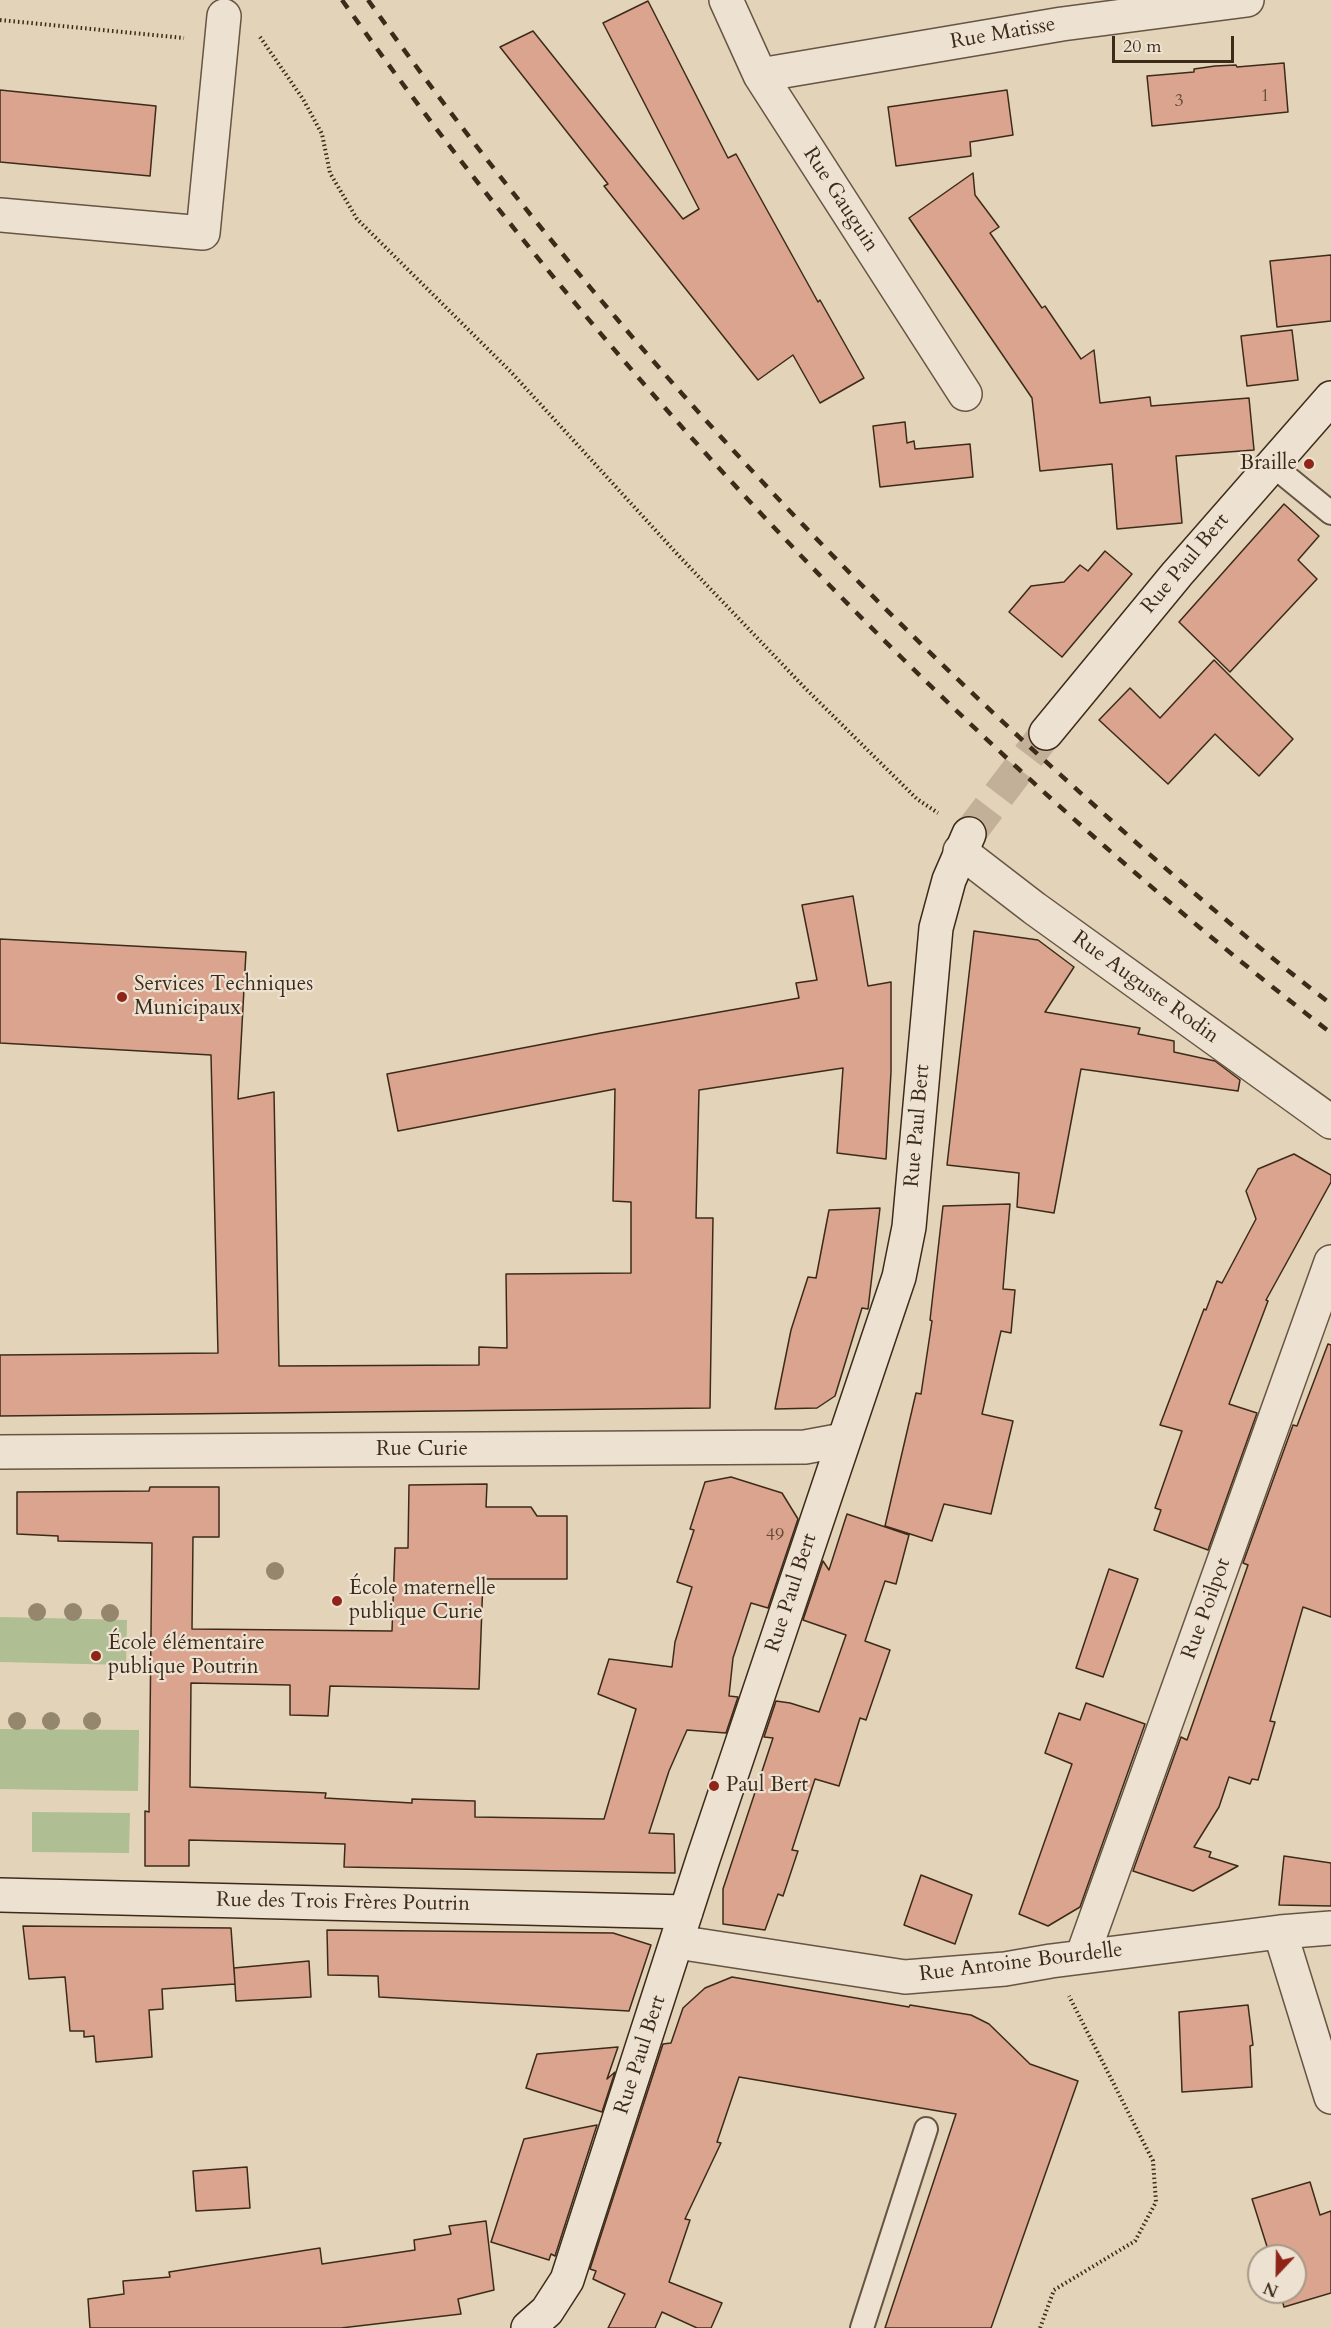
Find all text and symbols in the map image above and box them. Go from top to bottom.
street label: Rue Matisse [949,12,1057,56]
scale bar [1115,24,1236,62]
text: 20 m [1123,34,1162,59]
house number: 1 [1260,86,1270,108]
house number: 3 [1174,91,1184,113]
street label: Rue Gauguin [797,143,883,257]
place label: Braille [1240,451,1297,477]
marker: Braille [1302,457,1316,471]
street label: Rue Paul Bert [1137,509,1235,619]
street label: Rue Auguste Rodin [1067,926,1223,1050]
place label: Services Techniques Municipaux [134,972,313,1022]
marker: Services Techniques Municipaux [115,990,129,1004]
street label: Rue Paul Bert [900,1063,936,1189]
street label: Rue Curie [376,1437,468,1463]
house number: 49 [766,1525,784,1547]
street label: Rue Paul Bert [761,1530,823,1656]
street label: Rue Poilpot [1177,1555,1237,1663]
place label: École maternelle publique Curie [349,1576,496,1626]
marker: École maternelle publique Curie [330,1594,344,1608]
place label: École élémentaire publique Poutrin [108,1631,265,1681]
marker: École élémentaire publique Poutrin [89,1649,103,1663]
place label: Paul Bert [726,1773,808,1799]
marker: Paul Bert [707,1779,721,1793]
street label: Rue des Trois Frères Poutrin [216,1888,470,1918]
street label: Rue Antoine Bourdelle [918,1938,1124,1988]
street label: Rue Paul Bert [610,1992,672,2118]
north arrow [1247,2244,1307,2304]
text: N [1260,2276,1282,2302]

